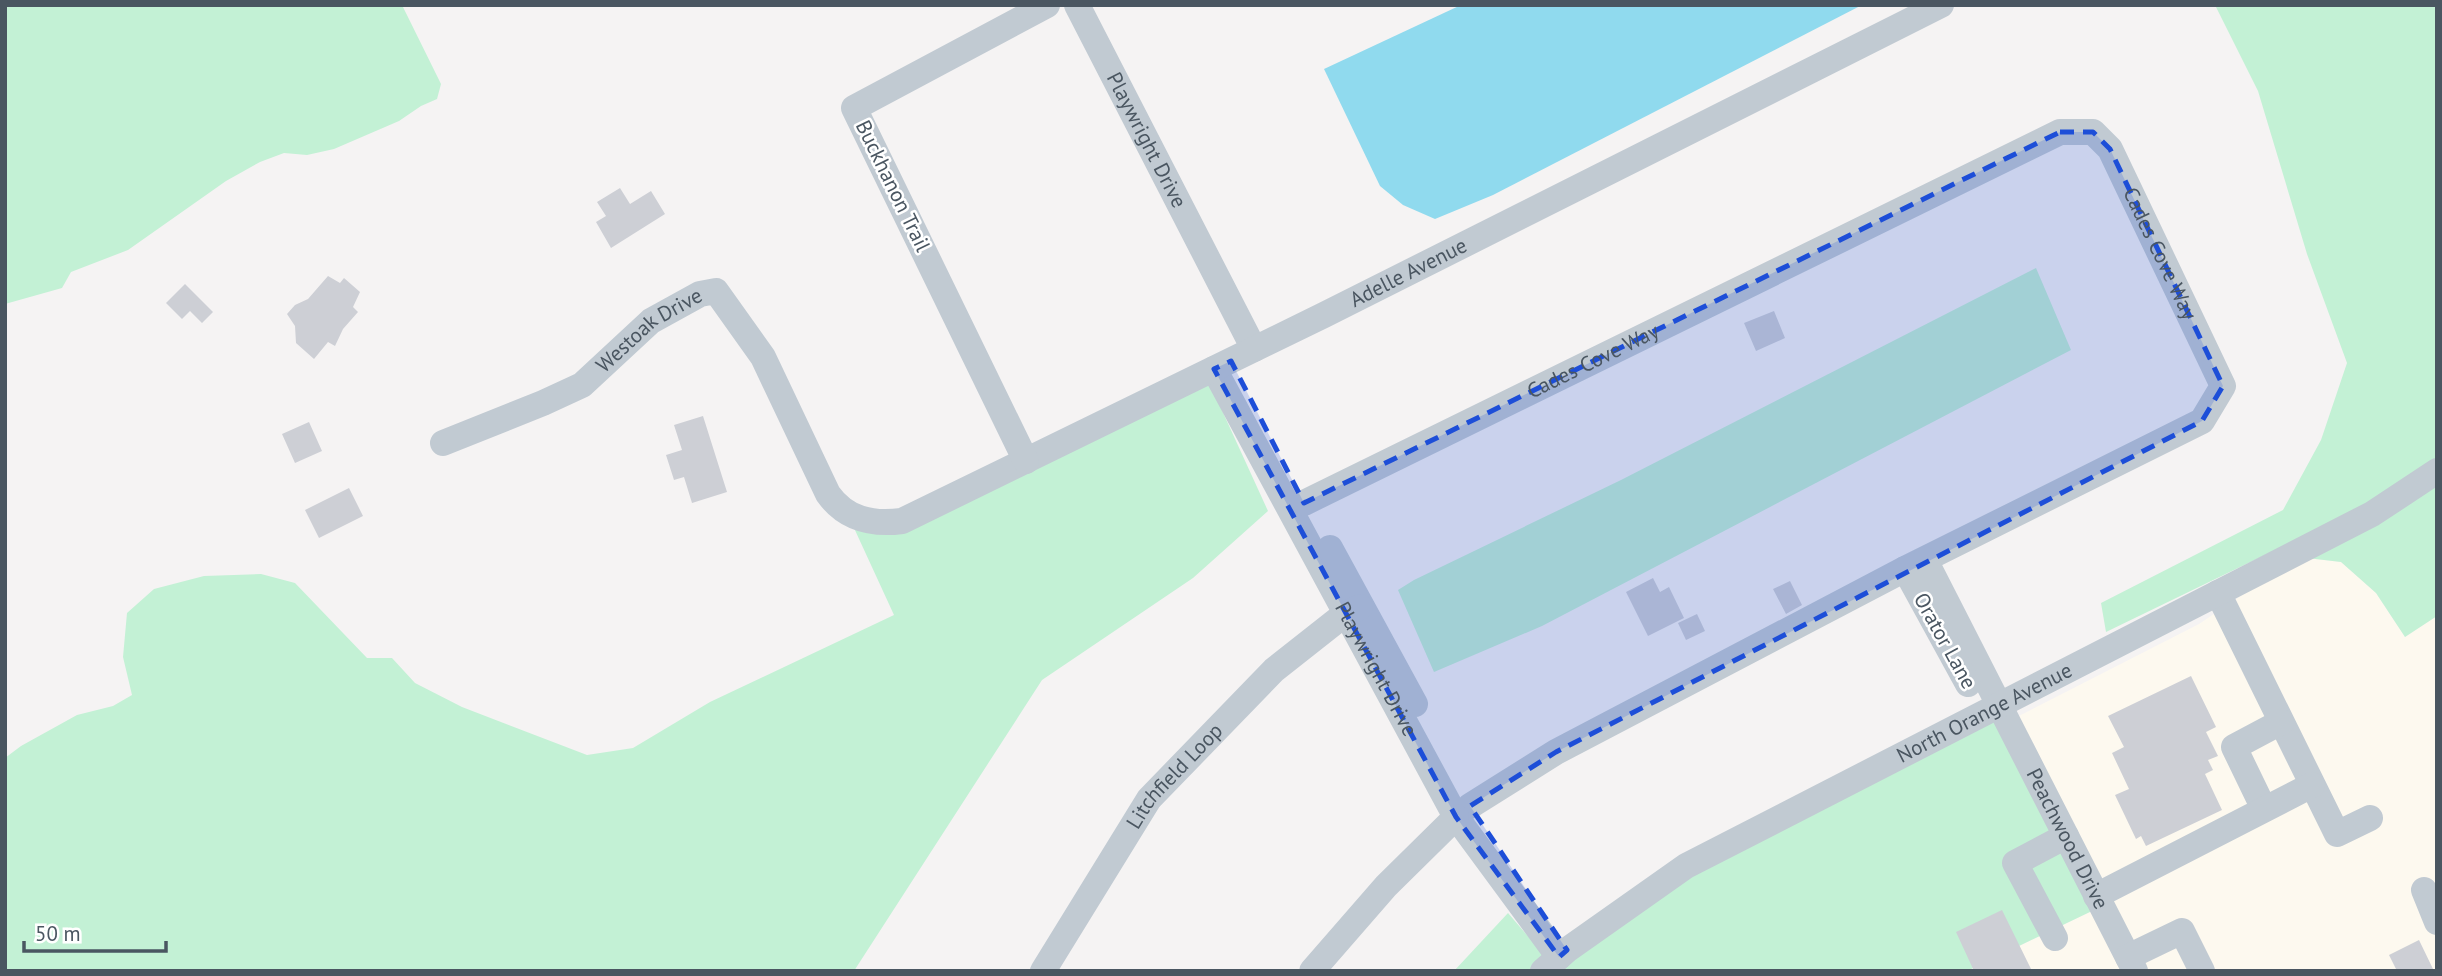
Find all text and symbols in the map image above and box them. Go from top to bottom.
street label: Playwright Drive [1101,67,1193,212]
street label: Buckhanon Trail [850,116,937,256]
street label: Cades Cove Way [2117,183,2203,324]
street label: Adelle Avenue [1345,231,1471,313]
street label: Westoak Drive [590,281,707,378]
street label: Cades Cove Way [1523,317,1663,404]
street label: Orator Lane [1908,588,1983,694]
street label: Playwright Drive [1329,597,1424,741]
street label: North Orange Avenue [1892,656,2076,769]
street label: Litchfield Loop [1120,717,1228,834]
street label: Peachwood Drive [2021,763,2115,914]
scale bar [24,909,166,953]
text: 50 m [35,920,81,947]

